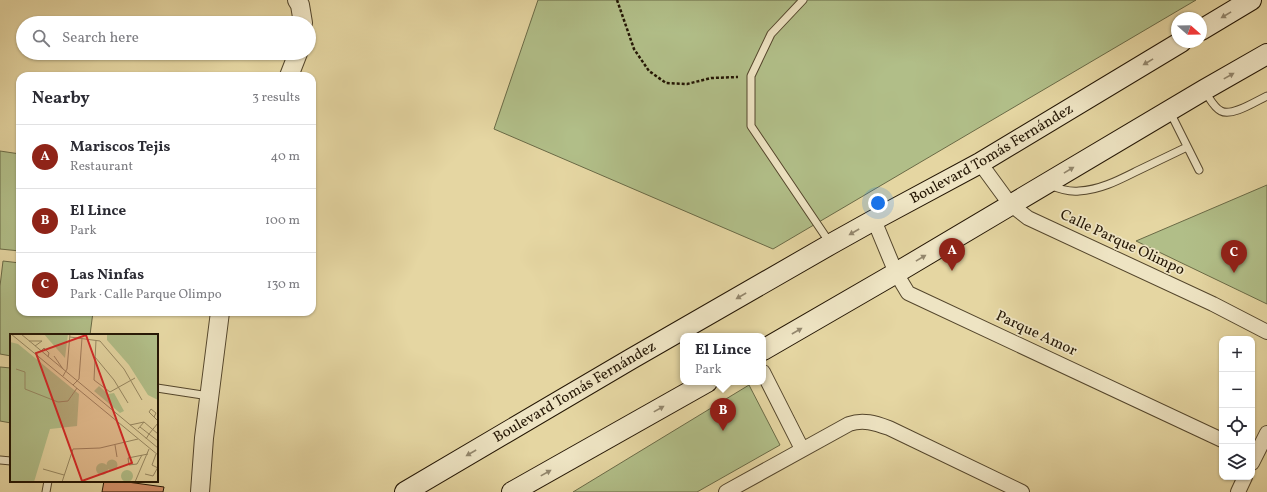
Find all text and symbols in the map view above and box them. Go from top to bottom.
north arrow [1171,12,1207,48]
one-way arrow [1220,12,1232,19]
search box [16,16,316,60]
icon: search [30,27,52,49]
text: Search here [62,28,139,49]
one-way arrow [1142,59,1154,66]
one-way arrow [1223,72,1235,79]
text: Nearby [32,87,90,110]
text: 3 results [252,89,300,107]
street label: Boulevard Tomás Fernández [906,99,1077,209]
text: Mariscos Tejis [70,137,170,158]
text: A [40,148,50,166]
text: 40 m [271,148,300,166]
text: Restaurant [70,158,133,176]
one-way arrow [1063,167,1075,174]
your location [868,193,888,213]
text: El Lince [70,201,126,222]
street label: Calle Parque Olimpo [1056,205,1188,281]
text: B [41,212,49,230]
text: 100 m [265,212,300,230]
text: Park [70,222,97,240]
one-way arrow [848,228,859,235]
pin: A [939,238,965,271]
pin: C [1221,240,1247,273]
one-way arrow [915,255,927,262]
text: Las Ninfas [70,265,144,286]
text: C [41,276,49,294]
text: 130 m [267,276,300,294]
text: Park · Calle Parque Olimpo [70,286,222,304]
one-way arrow [735,293,747,300]
street label: Parque Amor [992,306,1080,362]
one-way arrow [791,327,803,334]
popup [680,333,766,385]
inset map [10,334,158,482]
street label: Boulevard Tomás Fernández [489,336,660,448]
map controls [1219,336,1255,480]
button: + [1219,336,1255,372]
text: El Lince [695,340,751,361]
text: Park [695,361,722,379]
button: − [1219,372,1255,408]
pin: B [710,398,736,431]
one-way arrow [653,405,665,412]
button: locate [1219,408,1255,444]
button: layers [1219,444,1255,480]
one-way arrow [465,450,477,457]
one-way arrow [540,469,552,476]

